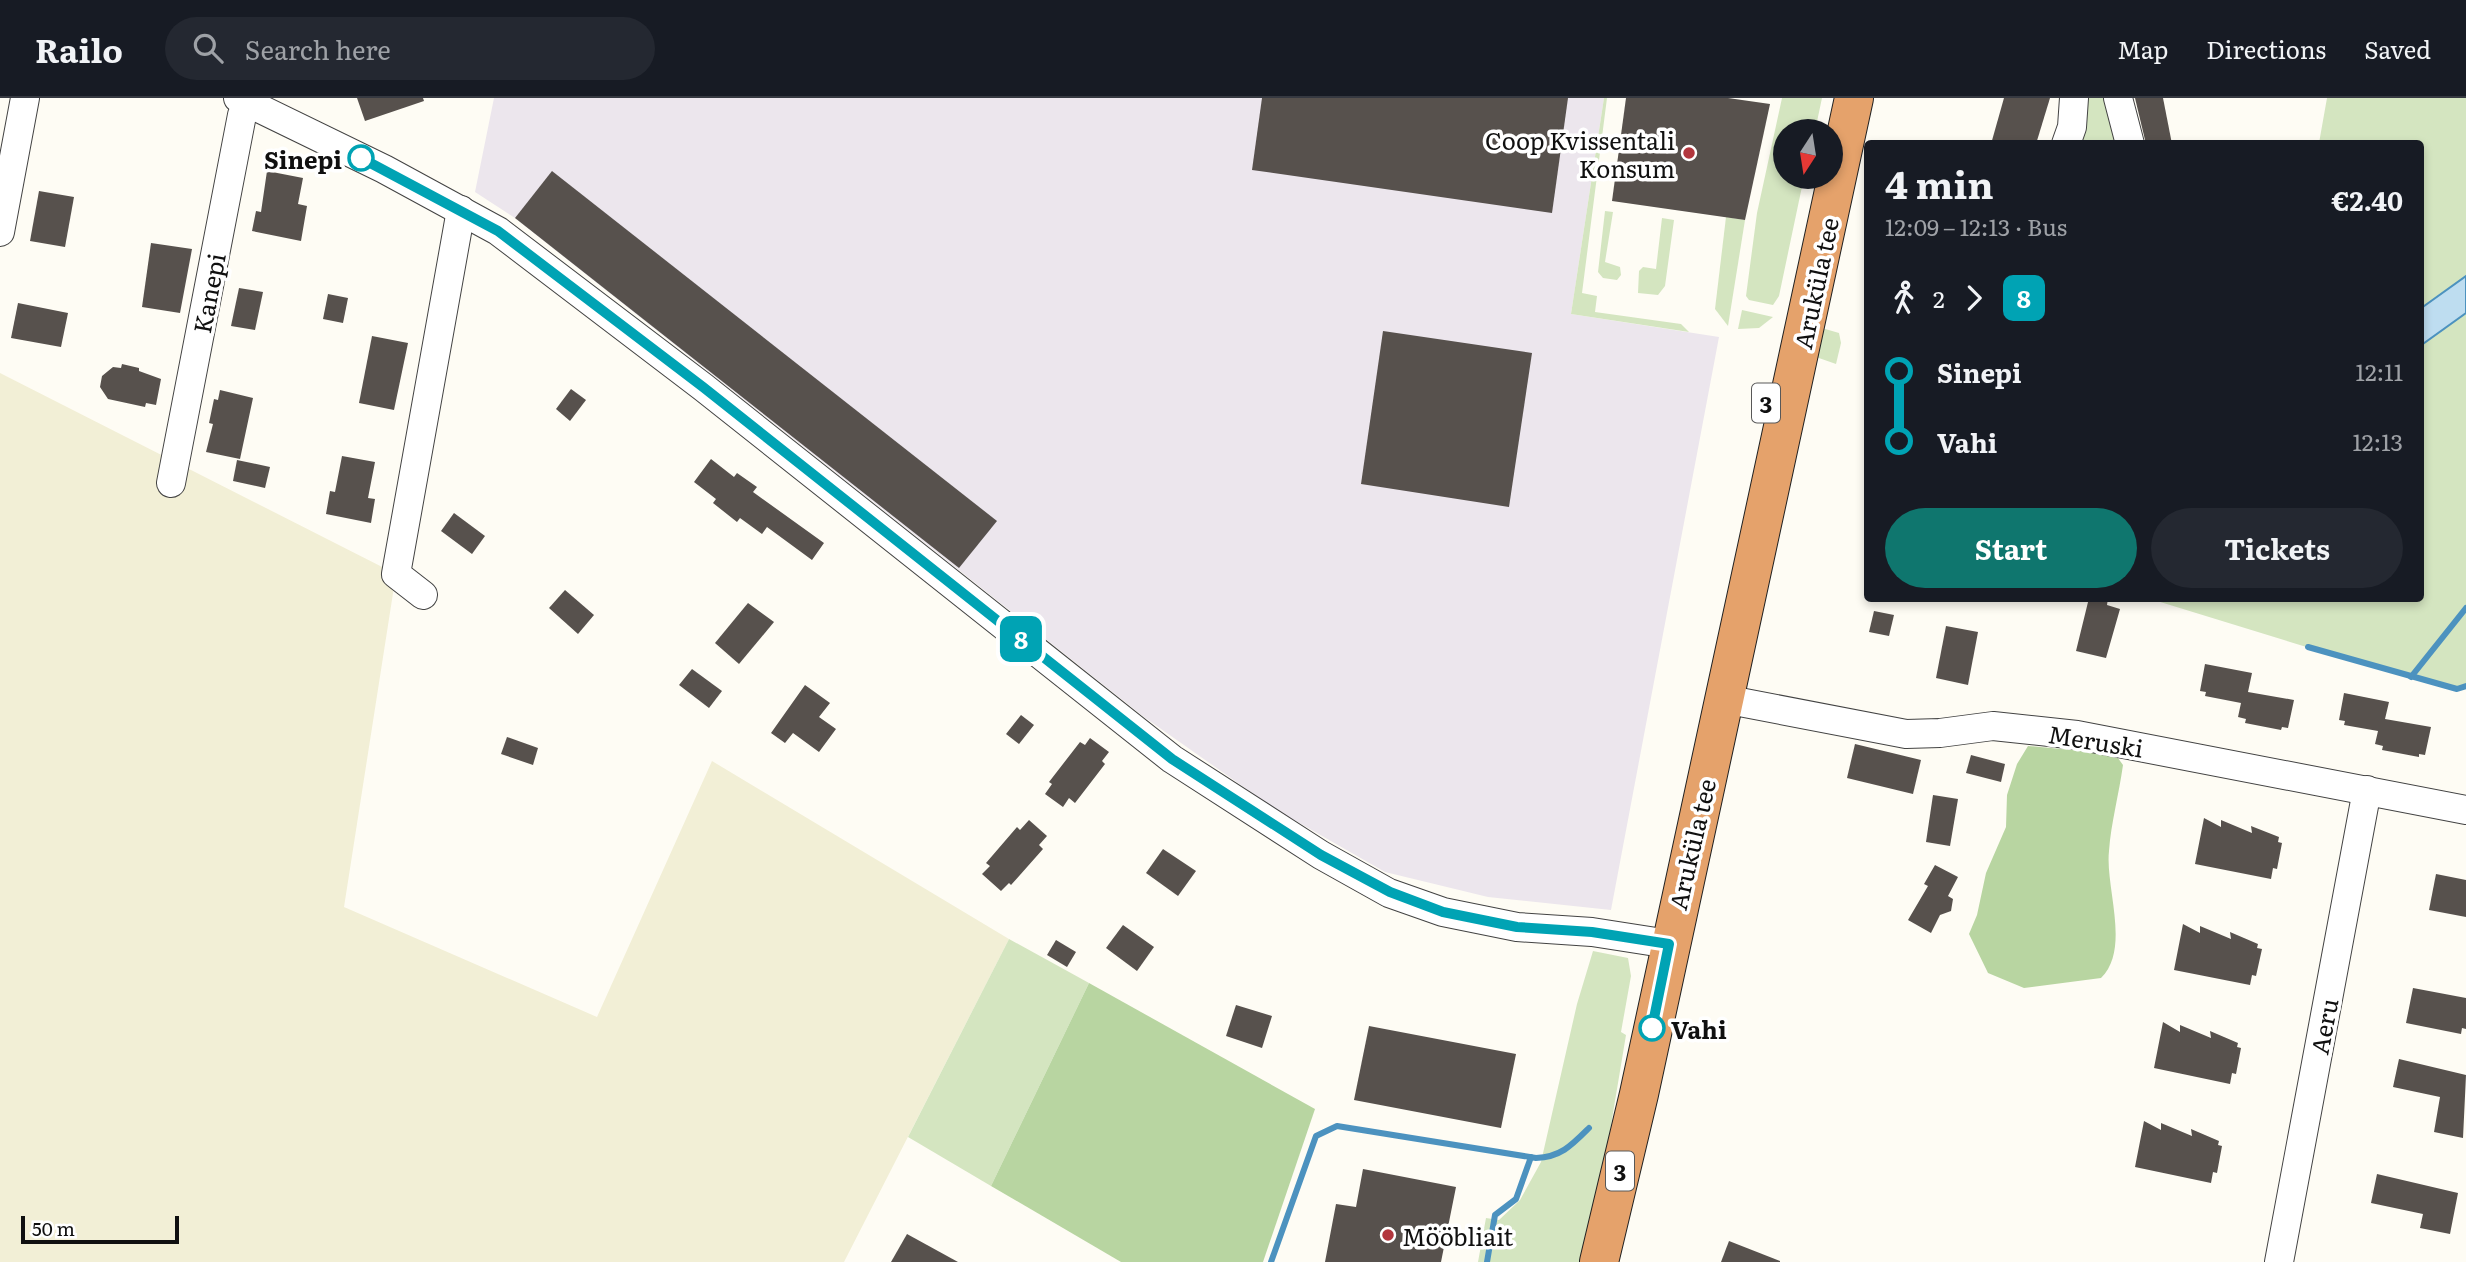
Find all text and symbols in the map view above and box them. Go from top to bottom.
search box [165,17,655,80]
text: Railo [35,24,123,73]
icon: search [189,29,227,67]
text: Search here [245,29,391,68]
text: Map [2117,31,2168,66]
text: Directions [2206,31,2326,66]
text: Saved [2364,31,2431,66]
north arrow [1773,119,1843,189]
map controls [1773,119,1843,189]
place label: Coop Kvissentali Konsum [1485,122,1675,185]
place label: Sinepi [264,141,342,176]
marker: Sinepi [348,145,374,171]
marker: Coop Kvissentali Konsum [1681,145,1697,161]
text: 4 min [1885,154,1994,211]
text: €2.40 [2331,180,2403,219]
text: 12:09 – 12:13 · Bus [1885,209,2067,243]
street label: Aruküla tee [1784,214,1846,352]
street label: Kanepi [183,250,233,336]
icon: walk [1885,279,1923,317]
icon: forward [1955,279,1993,317]
text: 8 [2017,280,2031,315]
text: 2 [1933,281,1945,315]
text: Sinepi [1937,352,2022,391]
text: 12:11 [2356,354,2403,388]
road number: 3 [1752,384,1780,422]
text: Vahi [1937,422,1997,461]
text: 12:13 [2352,424,2403,458]
button: Start [1885,508,2137,588]
button: Tickets [2151,508,2403,588]
line badge: 8 [998,616,1044,662]
text: 8 [1014,621,1028,656]
street label: Meruski [2046,715,2146,765]
street label: Aruküla tee [1659,775,1723,913]
street label: Aeru [2300,995,2346,1057]
place label: Vahi [1671,1011,1727,1046]
marker: Vahi [1639,1015,1665,1041]
road number: 3 [1606,1152,1634,1190]
scale bar [21,1213,178,1245]
text: 50 m [32,1214,75,1242]
place label: Mööbliait [1402,1218,1513,1253]
marker: Mööbliait [1380,1227,1396,1243]

